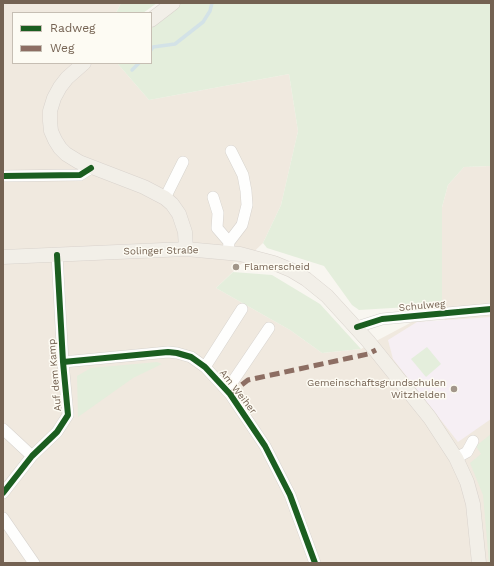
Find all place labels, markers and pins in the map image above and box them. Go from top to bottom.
place label: Flamerscheid [244,261,310,273]
marker: Flamerscheid [231,262,241,272]
place label: Gemeinschaftsgrundschulen Witzhelden [307,377,446,400]
marker: Gemeinschaftsgrundschulen Witzhelden [449,384,459,394]

